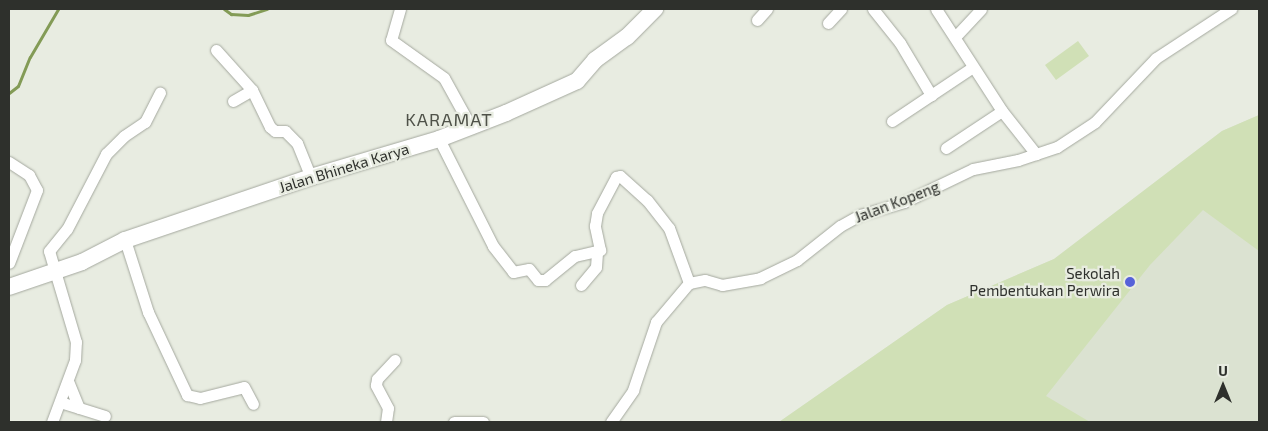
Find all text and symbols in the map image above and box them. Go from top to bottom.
district label: KARAMAT [404,108,494,130]
street label: Jalan Bhineka Karya [277,140,411,196]
street label: Jalan Kopeng [852,178,942,226]
place label: Sekolah Pembentukan Perwira [969,264,1120,299]
marker: Sekolah Pembentukan Perwira [1124,276,1136,288]
north arrow [1198,361,1248,411]
text: U [1218,362,1228,379]

